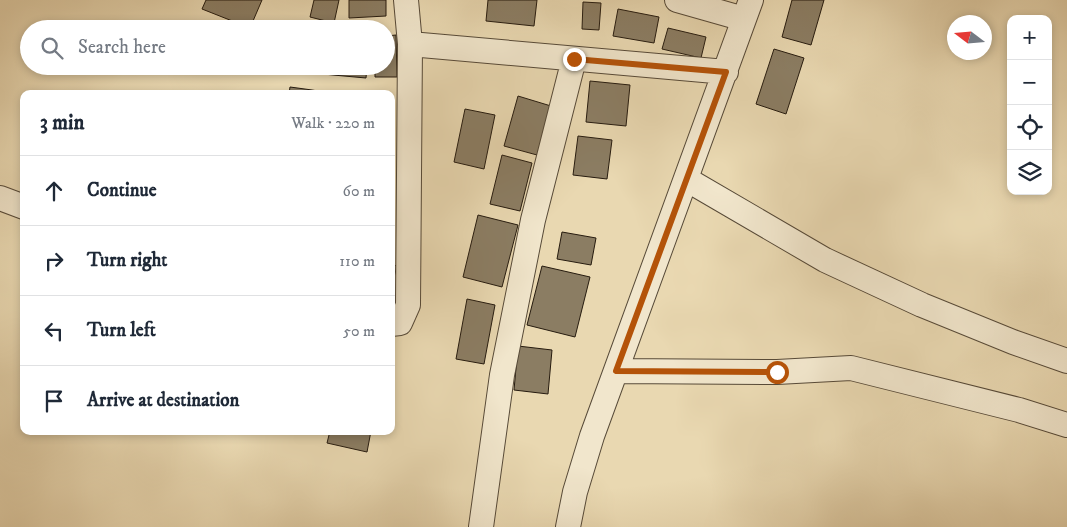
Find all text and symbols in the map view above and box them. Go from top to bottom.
north arrow [947,15,992,60]
map controls [1007,15,1052,195]
button: + [1007,15,1052,60]
search box [20,20,395,75]
icon: search [38,34,66,62]
text: Search here [78,36,166,59]
route end [563,48,586,71]
button: − [1007,60,1052,105]
button: locate [1007,105,1052,150]
text: 3 min [40,110,85,136]
text: Walk · 220 m [291,113,375,133]
button: layers [1007,150,1052,195]
icon: ahead [40,177,68,205]
text: Continue [87,179,157,202]
text: 60 m [343,181,375,201]
icon: right [40,247,68,275]
text: Turn right [87,249,167,272]
text: 110 m [339,251,375,271]
icon: left [40,317,68,345]
text: Turn left [87,319,156,342]
text: 50 m [343,321,375,341]
route start [766,361,789,384]
icon: arrive [40,387,68,415]
text: Arrive at destination [87,389,239,412]

